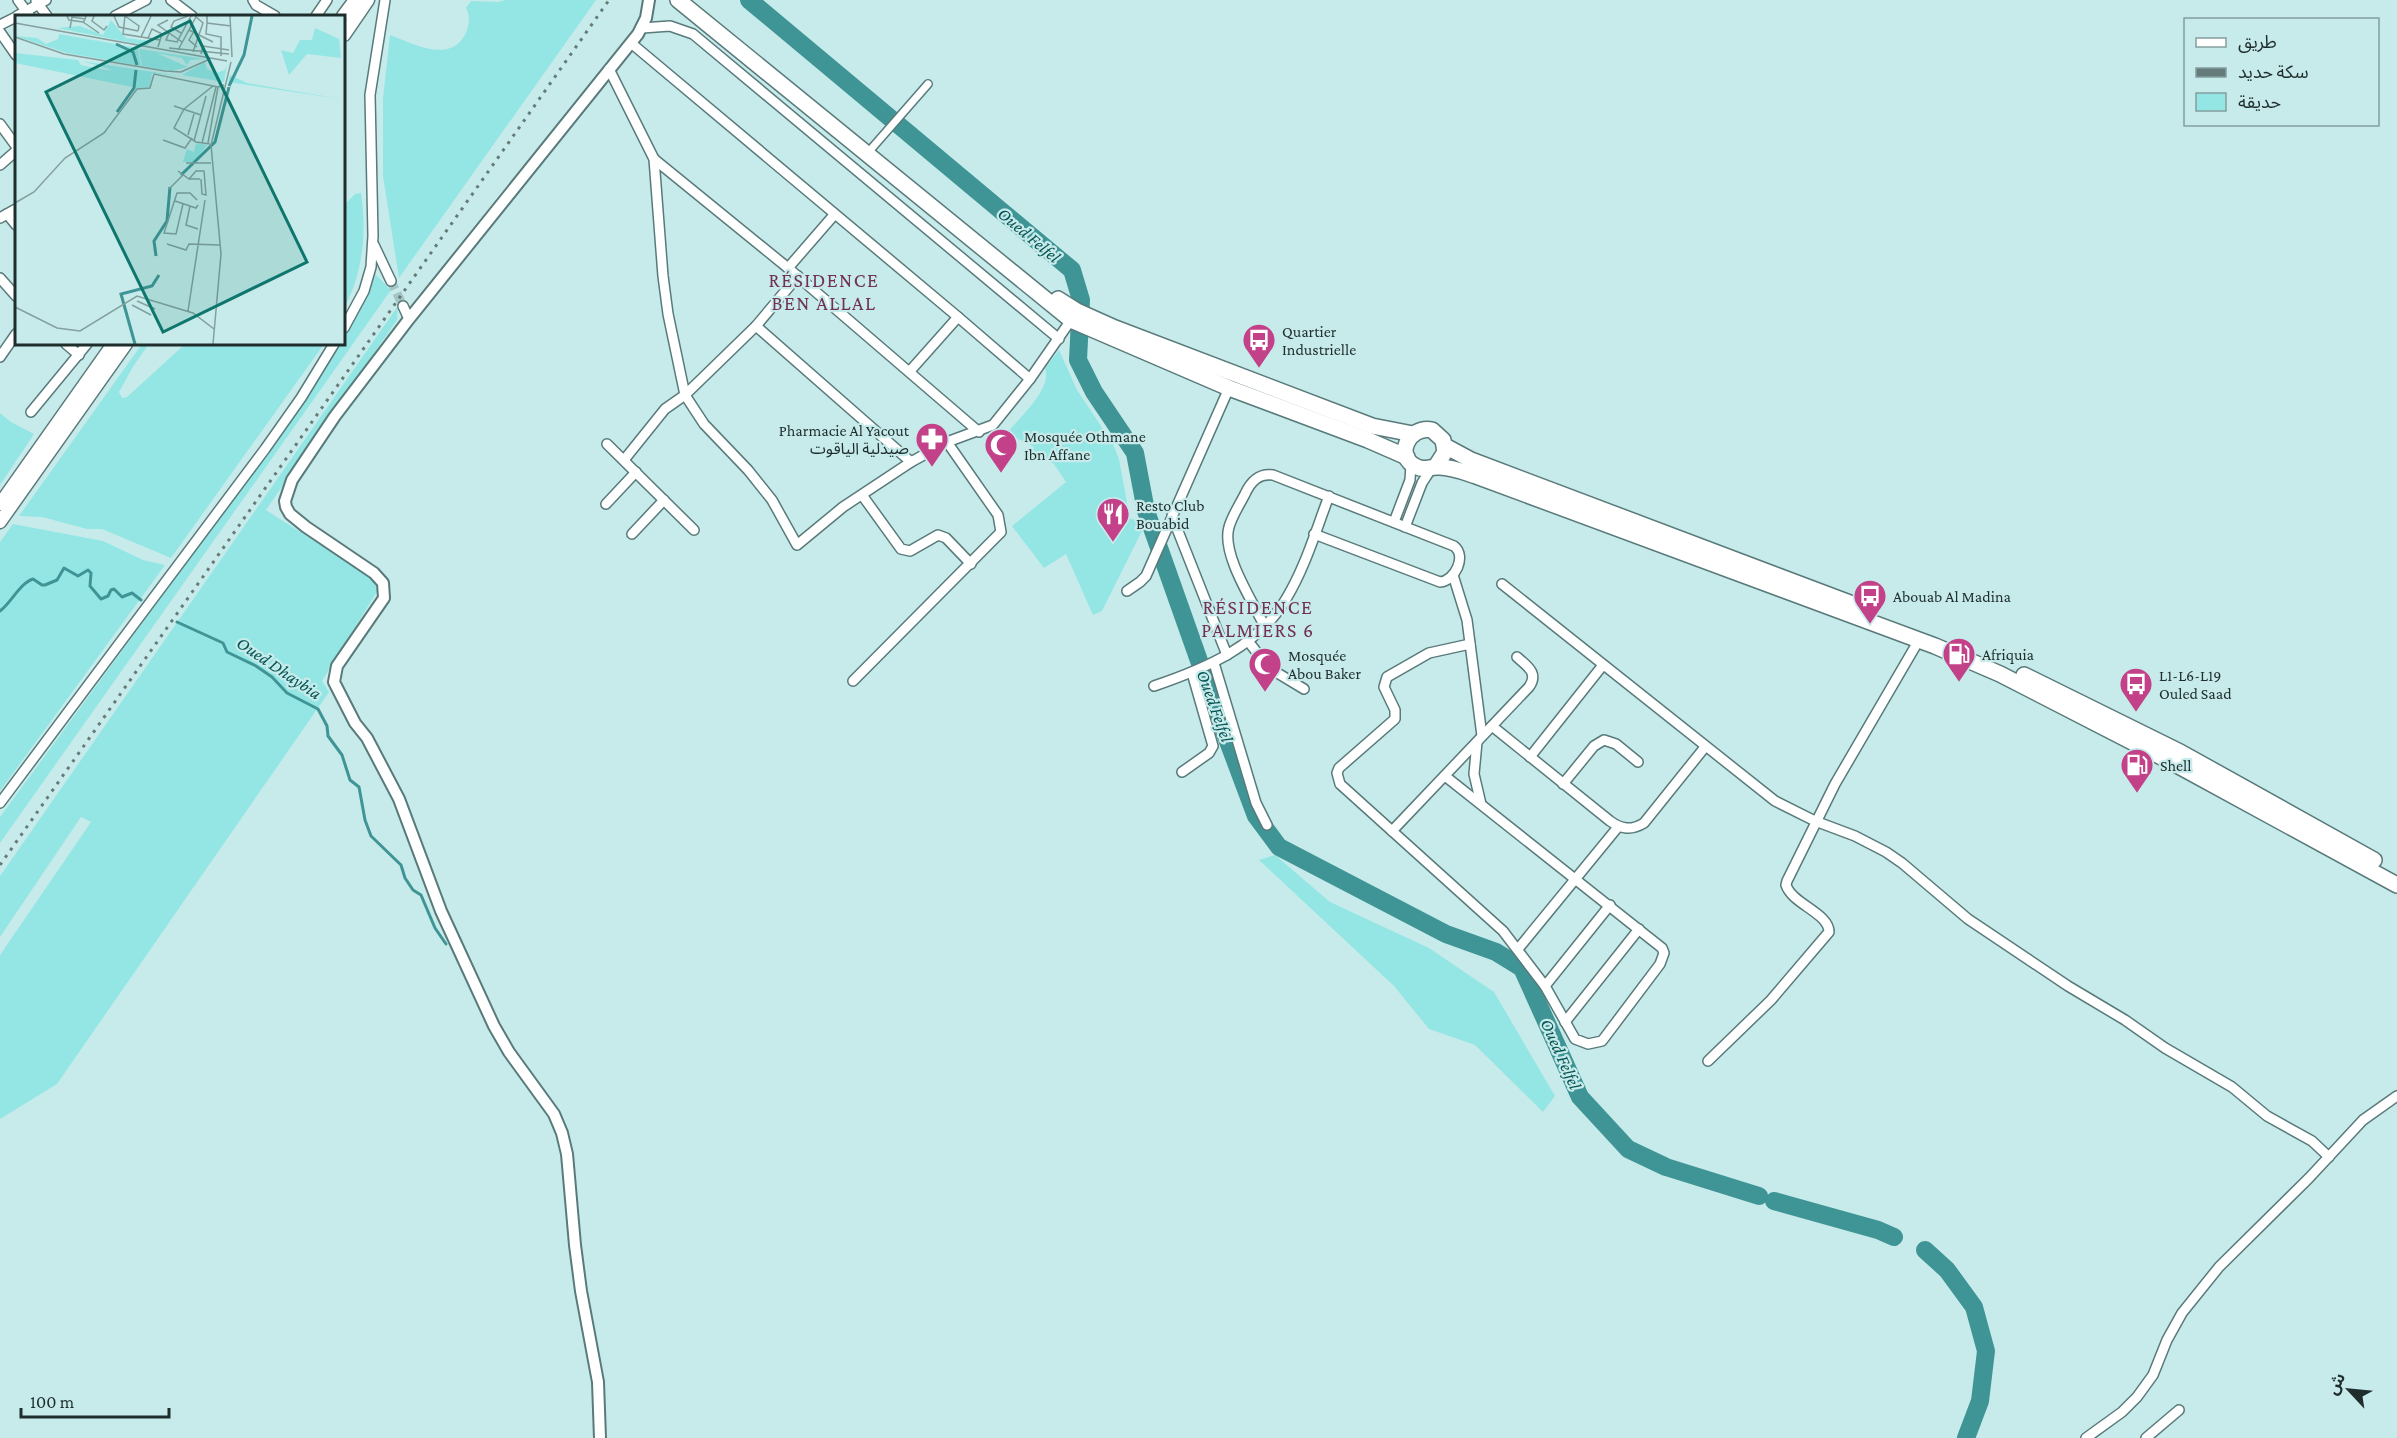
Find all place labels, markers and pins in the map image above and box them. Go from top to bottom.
bus stop icon: Quartier Industrielle [1241,322,1277,369]
place label: Quartier Industrielle [1282,323,1356,358]
pharmacy icon: Pharmacie Al Yacout صيدلية الياقوت [914,421,950,468]
place label: Pharmacie Al Yacout صيدلية الياقوت [779,422,910,458]
mosque icon: Mosquée Othmane Ibn Affane [983,427,1019,474]
place label: Mosquée Othmane Ibn Affane [1024,428,1146,463]
restaurant icon: Resto Club Bouabid [1095,496,1131,543]
place label: Resto Club Bouabid [1136,497,1204,532]
bus stop icon: Abouab Al Madina [1852,578,1888,625]
place label: Abouab Al Madina [1893,588,2011,605]
fuel station icon: Afriquia [1941,636,1977,683]
mosque icon: Mosquée Abou Baker [1247,646,1283,693]
place label: Afriquia [1982,646,2035,664]
place label: Mosquée Abou Baker [1288,647,1361,682]
bus stop icon: L1-L6-L19 Ouled Saad [2118,666,2154,713]
place label: L1-L6-L19 Ouled Saad [2159,667,2232,702]
fuel station icon: Shell [2119,747,2155,794]
place label: Shell [2160,757,2192,774]

